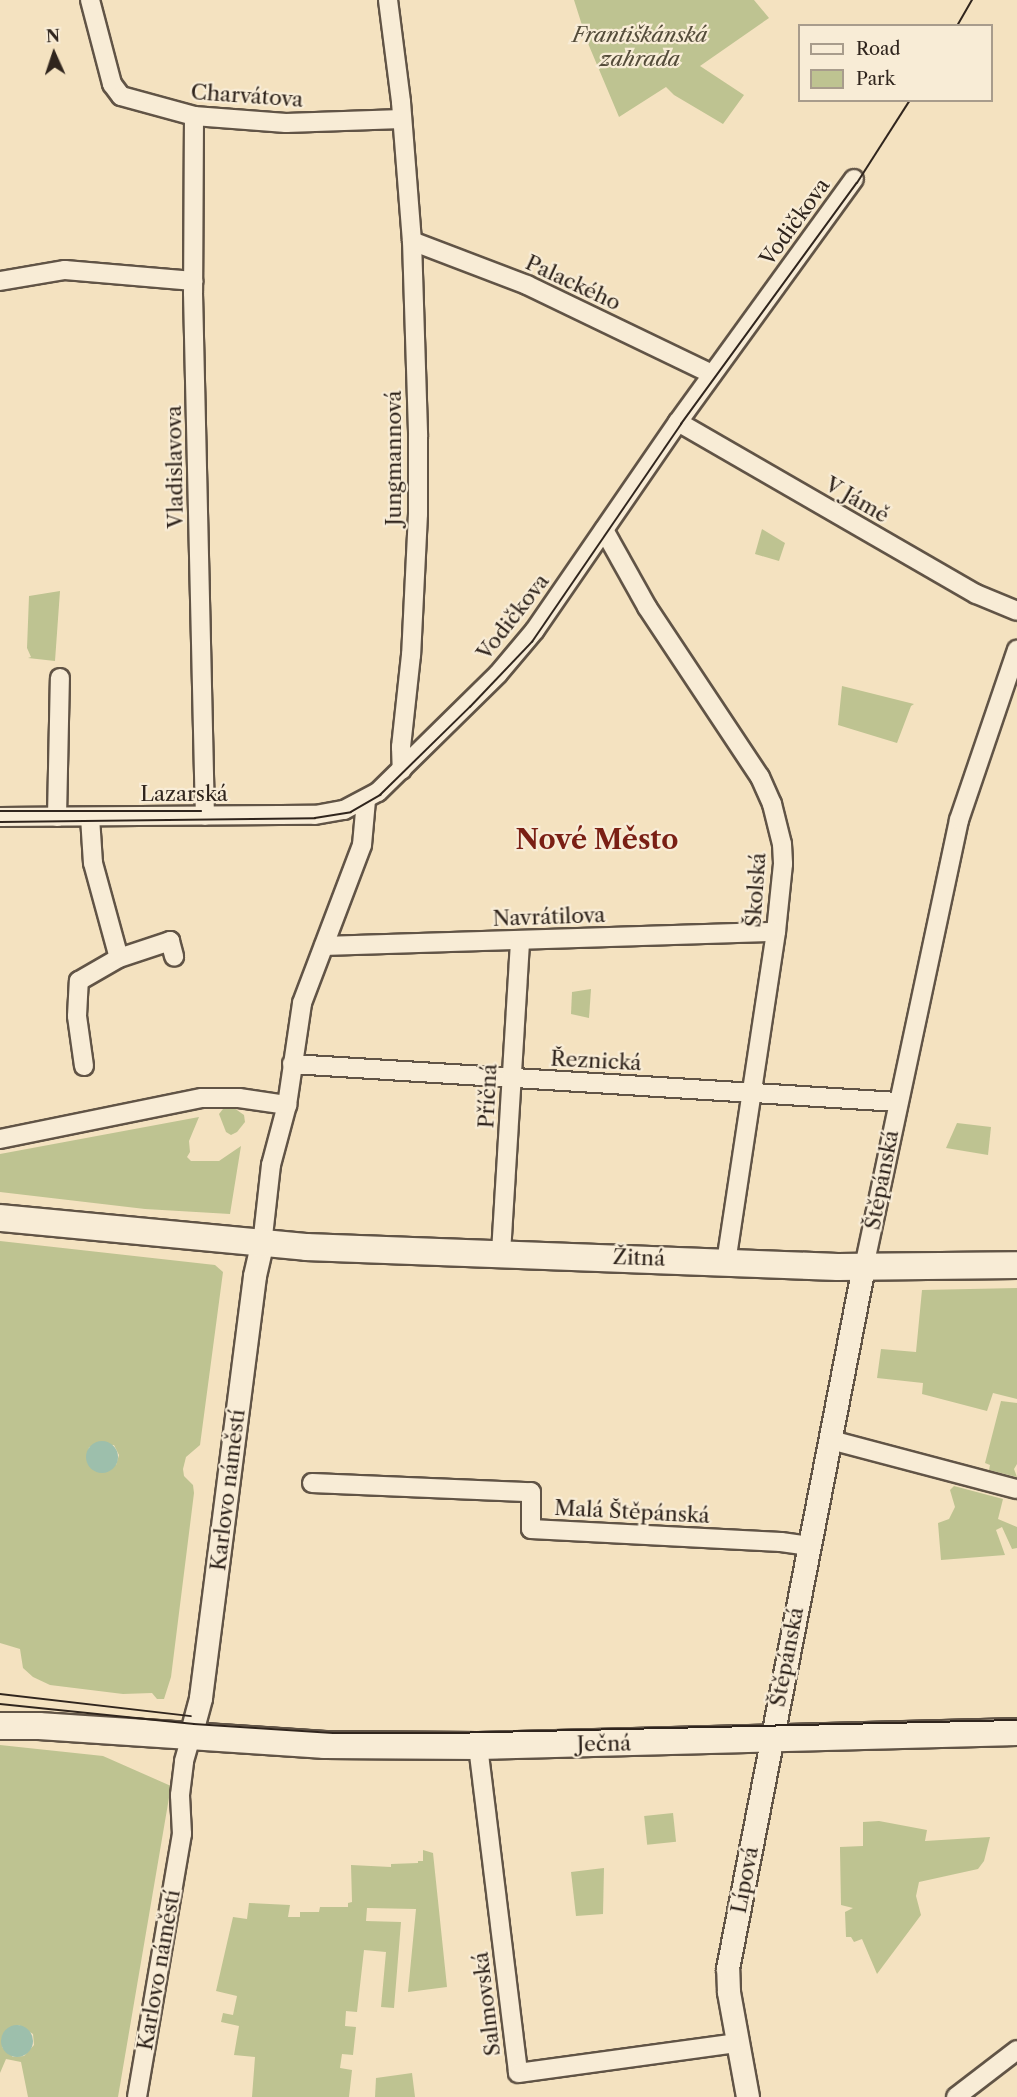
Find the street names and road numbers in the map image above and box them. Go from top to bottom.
street label: Charvátova [190,80,304,112]
street label: Vodičkova [755,173,835,271]
street label: Palackého [521,250,625,316]
street label: Jungmannová [381,390,407,526]
street label: Vladislavova [161,405,189,529]
street label: V Jámě [820,472,894,528]
street label: Vodičkova [472,569,554,665]
street label: Lazarská [140,781,228,807]
street label: Školská [741,852,771,928]
street label: Navrátilova [492,902,606,932]
street label: Řeznická [550,1046,642,1076]
street label: Příčná [474,1063,502,1129]
street label: Štěpánská [860,1128,904,1232]
street label: Žitná [612,1244,666,1272]
street label: Karlovo náměstí [206,1408,250,1572]
street label: Malá Štěpánská [554,1495,710,1529]
street label: Štěpánská [765,1605,809,1709]
street label: Ječná [577,1731,631,1757]
street label: Lípová [726,1845,764,1915]
street label: Karlovo náměstí [132,1888,186,2052]
street label: Salmovská [468,1951,506,2057]

